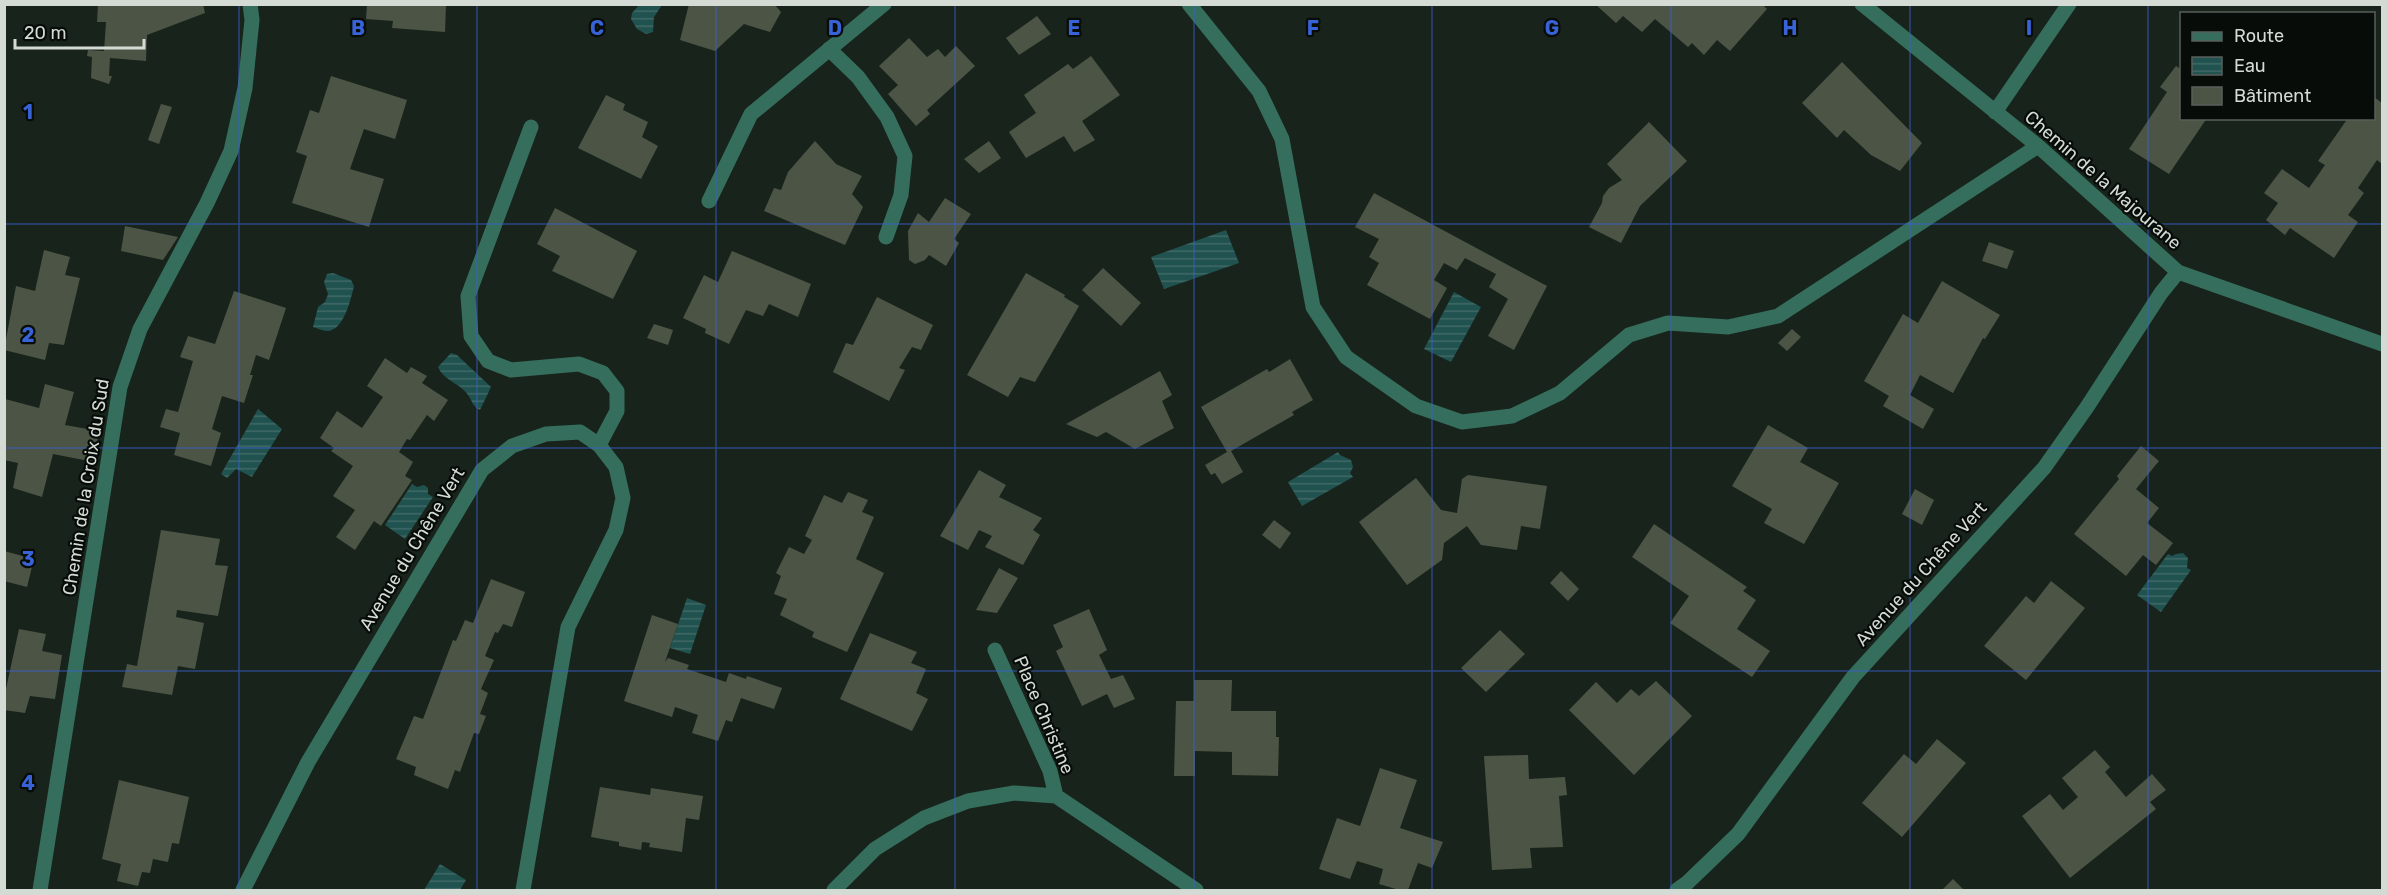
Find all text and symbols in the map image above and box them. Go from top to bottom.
scale bar [15,12,144,50]
legend [2180,12,2375,120]
text: B [351,16,365,40]
text: C [590,16,604,40]
text: D [828,16,842,40]
text: E [1068,16,1080,40]
text: F [1307,16,1319,40]
text: G [1545,16,1559,40]
text: H [1783,16,1797,40]
text: I [2026,16,2032,40]
text: 20 m [24,22,66,44]
text: Route [2234,25,2284,47]
text: Eau [2234,55,2266,77]
text: Bâtiment [2234,85,2311,107]
text: 1 [23,100,33,124]
street label: Chemin de la Majourane [2020,106,2186,254]
text: 2 [22,323,35,347]
street label: Chemin de la Croix du Sud [58,377,114,597]
street label: Avenue du Chêne Vert [355,464,469,634]
street label: Avenue du Chêne Vert [1851,497,1991,651]
text: 3 [21,547,35,571]
street label: Place Christine [1009,653,1079,777]
text: 4 [21,771,35,795]

